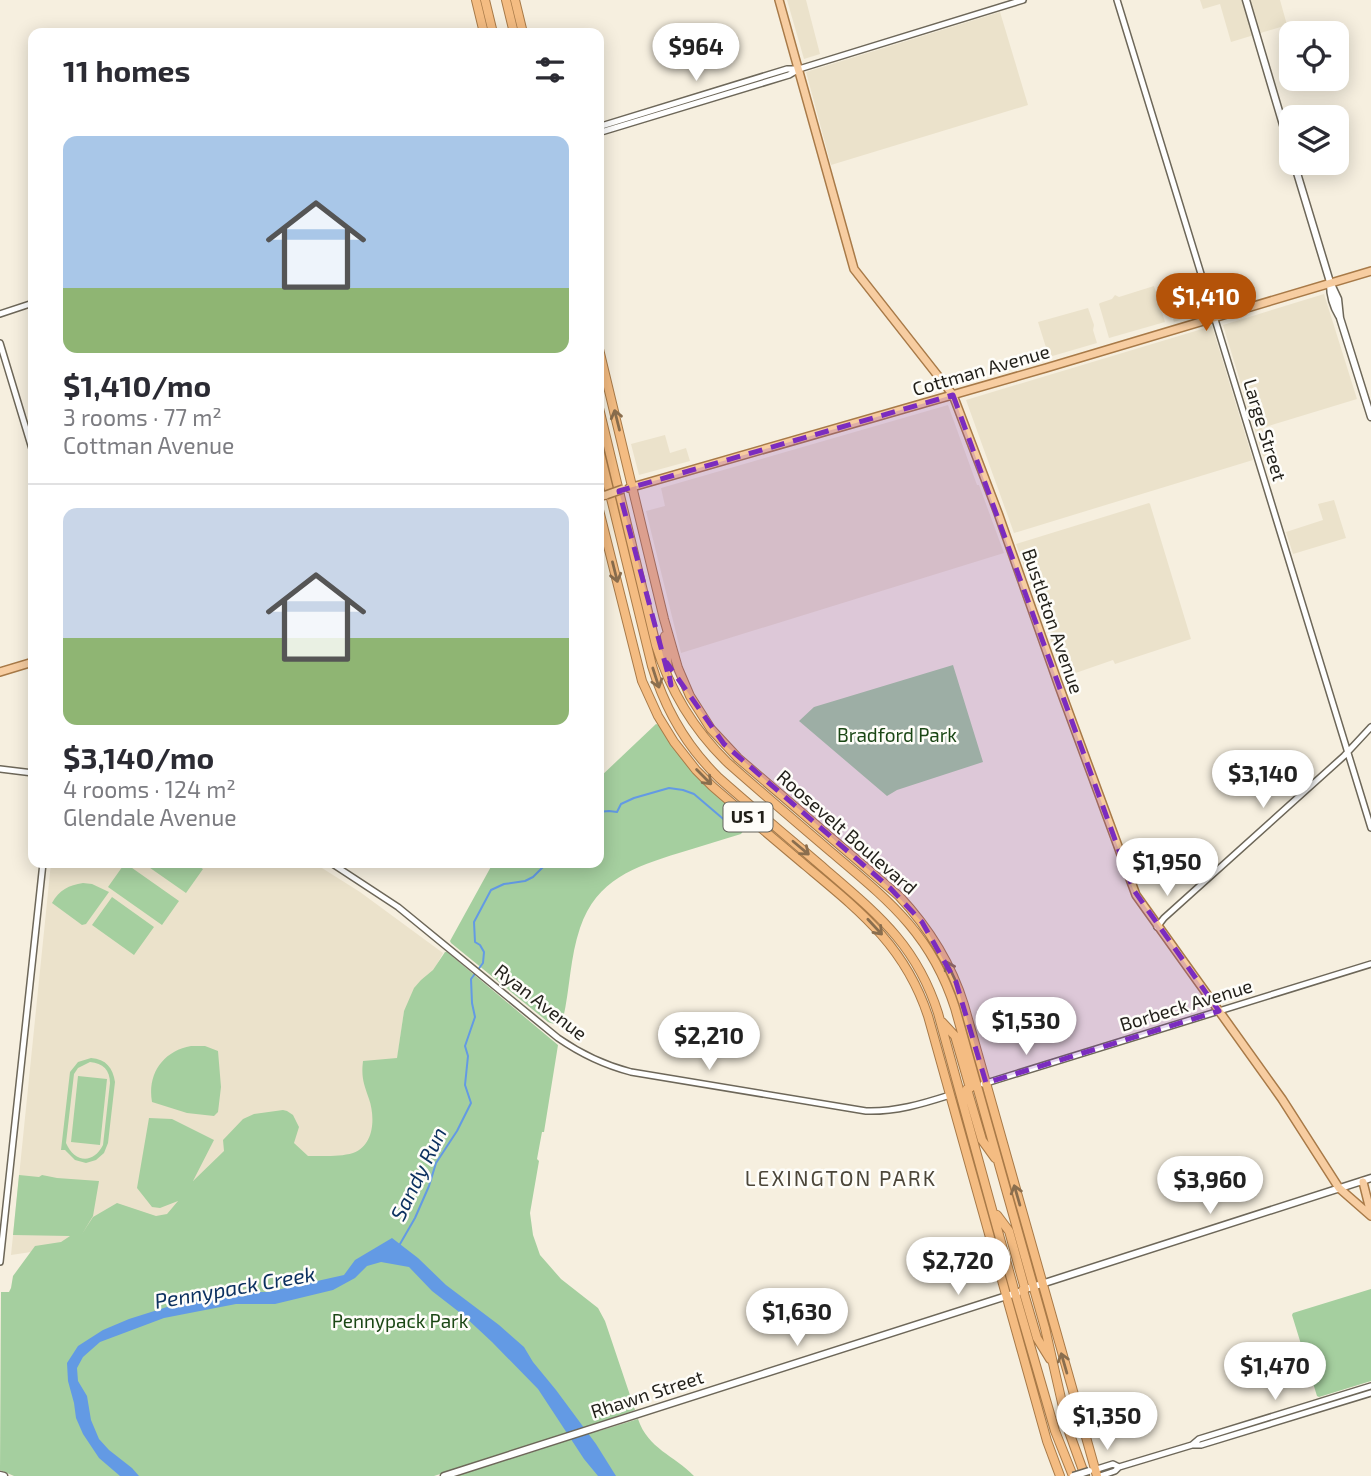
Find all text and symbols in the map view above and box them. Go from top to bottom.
map controls [1279,21,1349,175]
button: locate [1279,21,1349,91]
pin: $964 [655,24,737,83]
text: $964 [668,32,724,60]
icon: filters [531,51,569,89]
text: 11 homes [63,52,190,88]
button: layers [1279,105,1349,175]
icon: home [253,182,379,308]
pin: $1,410 [1149,274,1263,333]
text: $1,410 [1172,282,1240,310]
street label: Cottman Avenue [910,339,1052,400]
text: $1,410/mo [63,367,211,403]
street label: Large Street [1239,376,1292,484]
text: 3 rooms · 77 m² [63,403,222,431]
one-way arrow [610,409,623,432]
text: Cottman Avenue [63,431,234,459]
street label: Bustleton Avenue [1018,545,1089,696]
icon: home [253,554,379,680]
one-way arrow [609,560,622,583]
one-way arrow [651,666,663,688]
park label: Bradford Park [837,723,957,746]
text: $3,140/mo [63,739,214,775]
pin: $3,140 [1206,750,1320,810]
text: $3,140 [1228,759,1298,787]
street label: Roosevelt Boulevard [773,765,922,899]
one-way arrow [695,769,712,786]
text: 4 rooms · 124 m² [63,775,236,803]
road number: US 1 [724,802,772,832]
text: Glendale Avenue [63,803,237,831]
pin: $1,950 [1110,838,1224,898]
one-way arrow [791,840,809,856]
text: $1,950 [1132,847,1202,875]
one-way arrow [867,918,884,935]
street label: Ryan Avenue [491,958,592,1045]
one-way arrow [944,961,957,982]
street label: Borbeck Avenue [1117,973,1255,1036]
pin: $1,530 [969,998,1083,1057]
text: $1,530 [991,1006,1061,1034]
pin: $2,210 [652,1012,766,1072]
text: $2,210 [674,1021,744,1049]
water label: Sandy Run [384,1123,452,1225]
pin: $3,960 [1153,1156,1267,1216]
district label: LEXINGTON PARK [745,1165,937,1190]
text: $3,960 [1173,1165,1247,1193]
one-way arrow [1010,1184,1023,1206]
pin: $2,720 [901,1238,1015,1297]
text: $2,720 [922,1246,994,1274]
water label: Pennypack Creek [152,1260,317,1314]
pin: $1,630 [740,1288,854,1348]
text: $1,630 [762,1297,832,1325]
park label: Pennypack Park [332,1309,469,1332]
pin: $1,470 [1218,1342,1332,1402]
text: $1,470 [1240,1351,1310,1379]
one-way arrow [1057,1352,1070,1374]
street label: Rhawn Street [588,1365,706,1423]
pin: $1,350 [1050,1392,1164,1452]
text: $1,350 [1072,1401,1142,1429]

